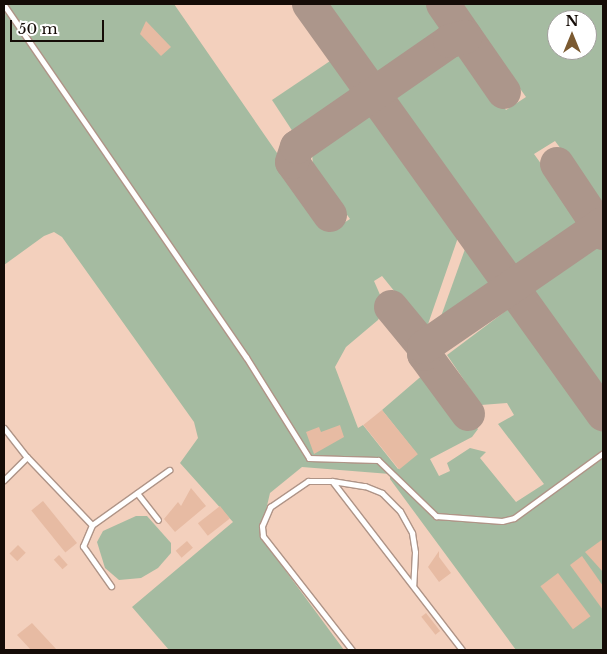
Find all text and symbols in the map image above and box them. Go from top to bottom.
scale bar [12,10,106,42]
north arrow [547,10,597,60]
text: N [565,12,579,30]
text: 50 m [18,19,58,38]

